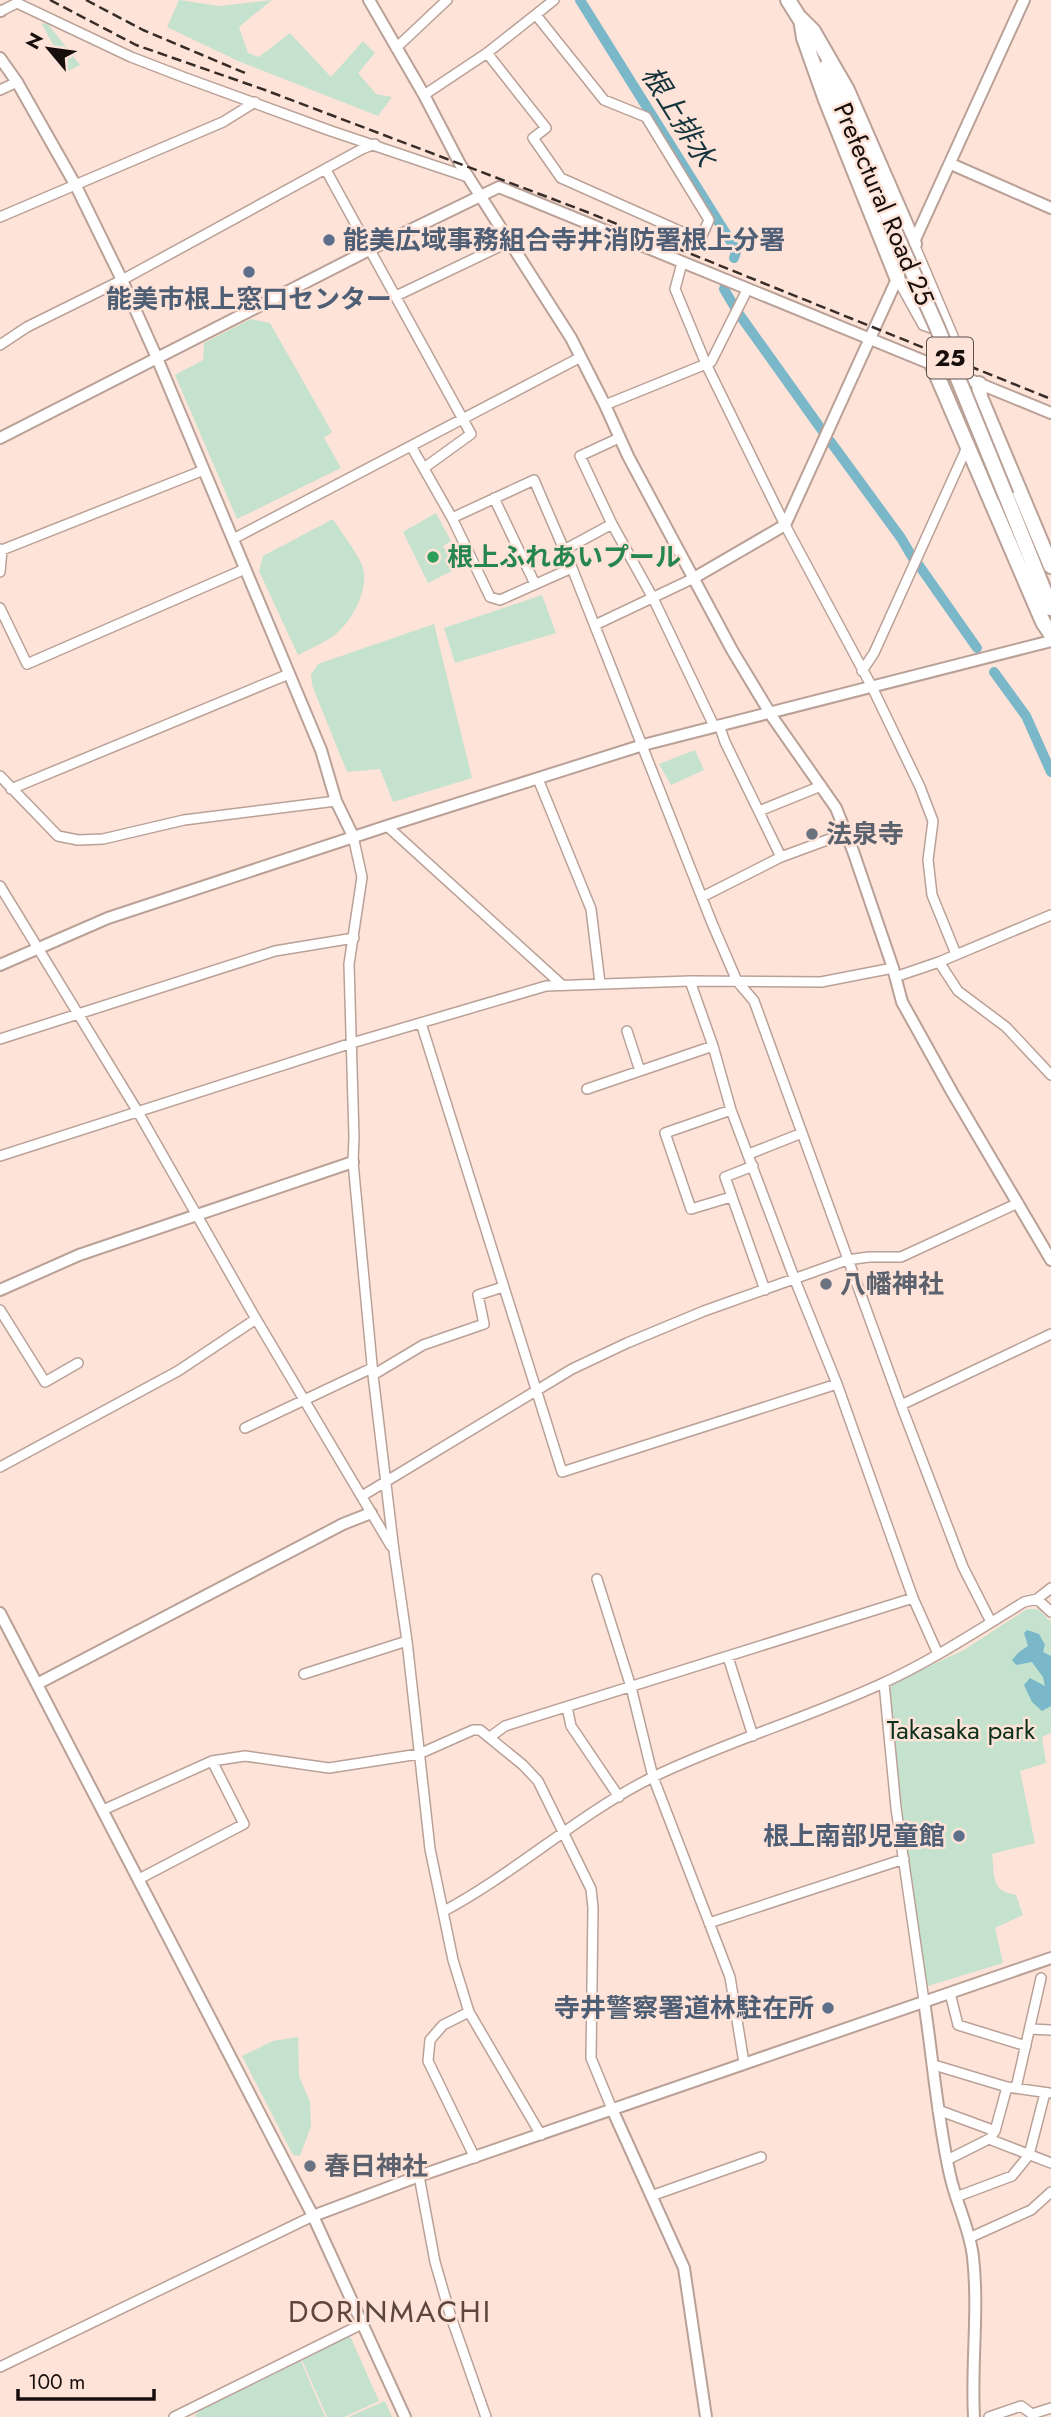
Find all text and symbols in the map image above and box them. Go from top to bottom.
north arrow [14,14,84,84]
text: N [19,28,50,54]
water label: 根上排水 [632,58,727,177]
street label: Prefectural Road 25 [824,97,944,311]
place label: 能美広域事務組合寺井消防署根上分署 [343,221,785,259]
marker: 能美広域事務組合寺井消防署根上分署 [321,232,337,248]
marker: 能美市根上窓口センター [241,264,257,280]
place label: 能美市根上窓口センター [106,280,392,318]
road number: 25 [927,338,973,379]
place label: 根上ふれあいプール [447,538,681,576]
marker: 根上ふれあいプール [425,549,441,565]
place label: 法泉寺 [826,815,904,853]
marker: 法泉寺 [804,826,820,842]
place label: 八幡神社 [840,1265,944,1303]
marker: 八幡神社 [818,1276,834,1292]
park label: Takasaka park [887,1711,1036,1749]
place label: 根上南部児童館 [763,1817,945,1855]
marker: 根上南部児童館 [951,1828,967,1844]
place label: 寺井警察署道林駐在所 [554,1989,814,2027]
marker: 寺井警察署道林駐在所 [820,2000,836,2016]
place label: 春日神社 [324,2147,428,2185]
marker: 春日神社 [302,2158,318,2174]
district label: DORINMACHI [288,2290,492,2333]
scale bar [18,2358,154,2402]
text: 100 m [28,2367,85,2397]

